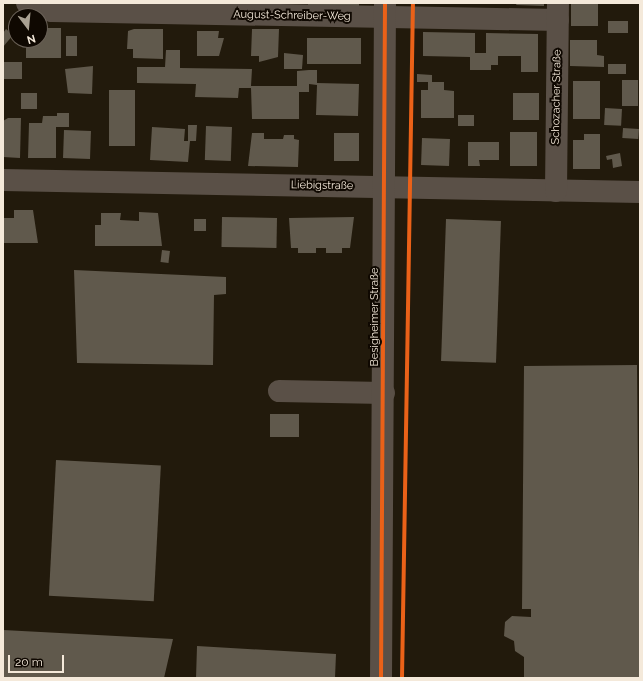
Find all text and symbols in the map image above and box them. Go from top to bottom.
north arrow [8,8,48,48]
street label: August-Schreiber-Weg [233,8,351,24]
text: N [25,32,37,46]
street label: Schozacher Straße [550,49,564,145]
street label: Liebigstraße [291,179,353,193]
street label: Besigheimer Straße [368,267,382,367]
scale bar [10,647,66,673]
text: 20 m [15,655,43,669]

